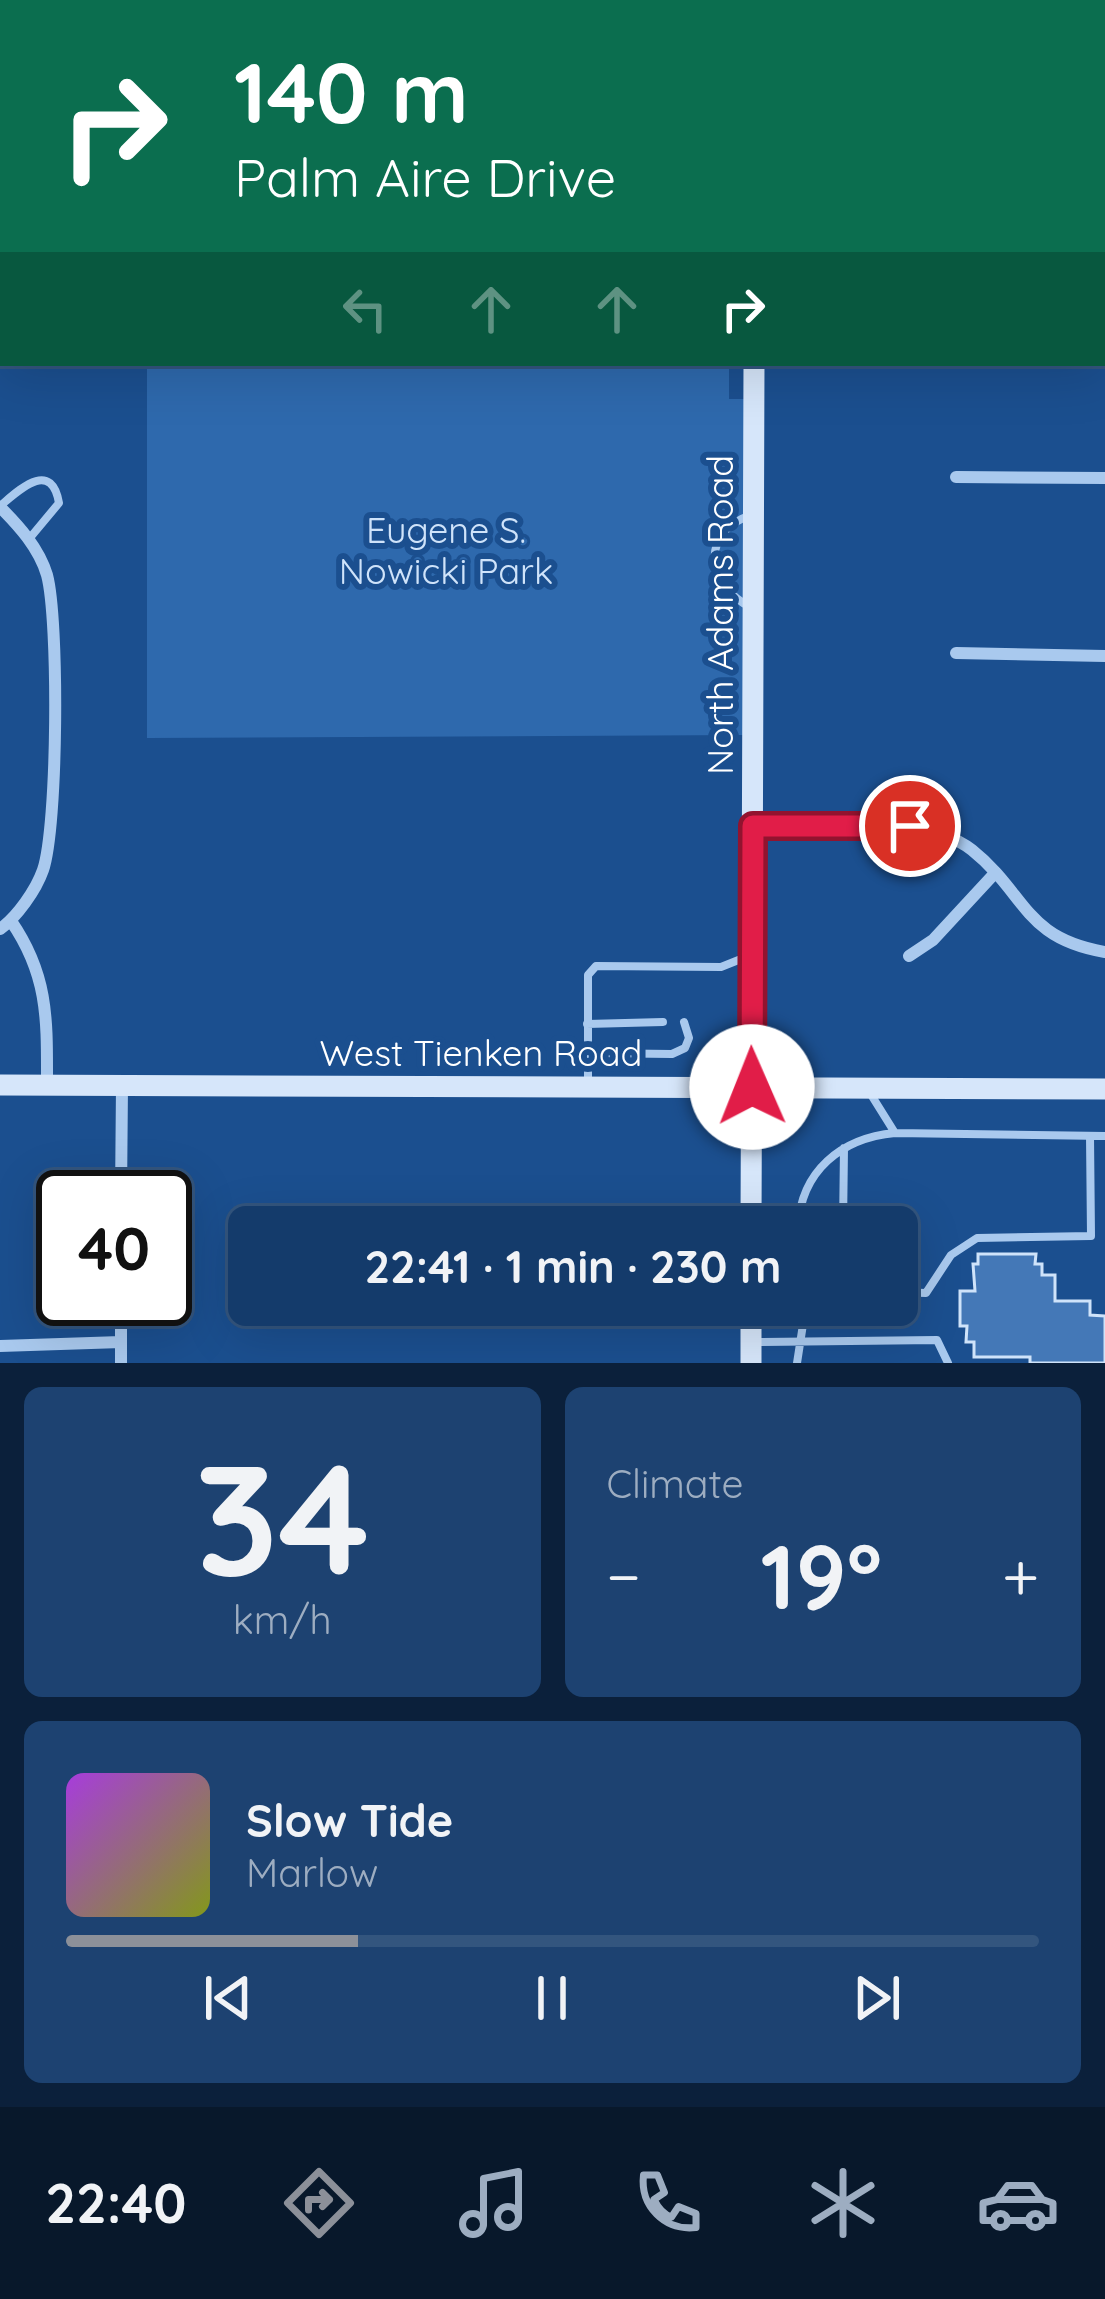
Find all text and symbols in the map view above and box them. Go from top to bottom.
text: 140 m [234,39,469,144]
icon: right [36,48,192,204]
text: Palm Aire Drive [234,143,616,211]
icon: left [332,276,398,342]
icon: ahead [458,276,524,342]
icon: ahead [584,276,650,342]
icon: right [710,276,776,342]
street label: North Adams Road [697,455,742,775]
park label: Eugene S. Nowicki Park [339,507,553,593]
pin [859,775,961,877]
icon: arrive [877,793,943,859]
position arrow [689,1024,815,1150]
street label: West Tienken Road [320,1030,642,1075]
speed limit sign: 40 [36,1170,192,1326]
text: 22:41 · 1 min · 230 m [364,1238,782,1294]
text: 34 [195,1419,370,1614]
text: Climate [607,1459,744,1508]
text: 19° [761,1519,882,1632]
text: − [607,1534,641,1617]
text: + [1002,1534,1039,1617]
text: km/h [233,1595,332,1644]
text: Slow Tide [246,1792,453,1848]
text: Marlow [246,1848,378,1897]
icon: previous [195,1965,261,2031]
icon: pause [519,1965,585,2031]
icon: next [844,1965,910,2031]
icon: directions [277,2161,361,2245]
icon: music [452,2161,536,2245]
icon: phone [626,2161,710,2245]
icon: climate [801,2161,885,2245]
icon: car [976,2161,1060,2245]
text: 22:40 [45,2169,186,2237]

